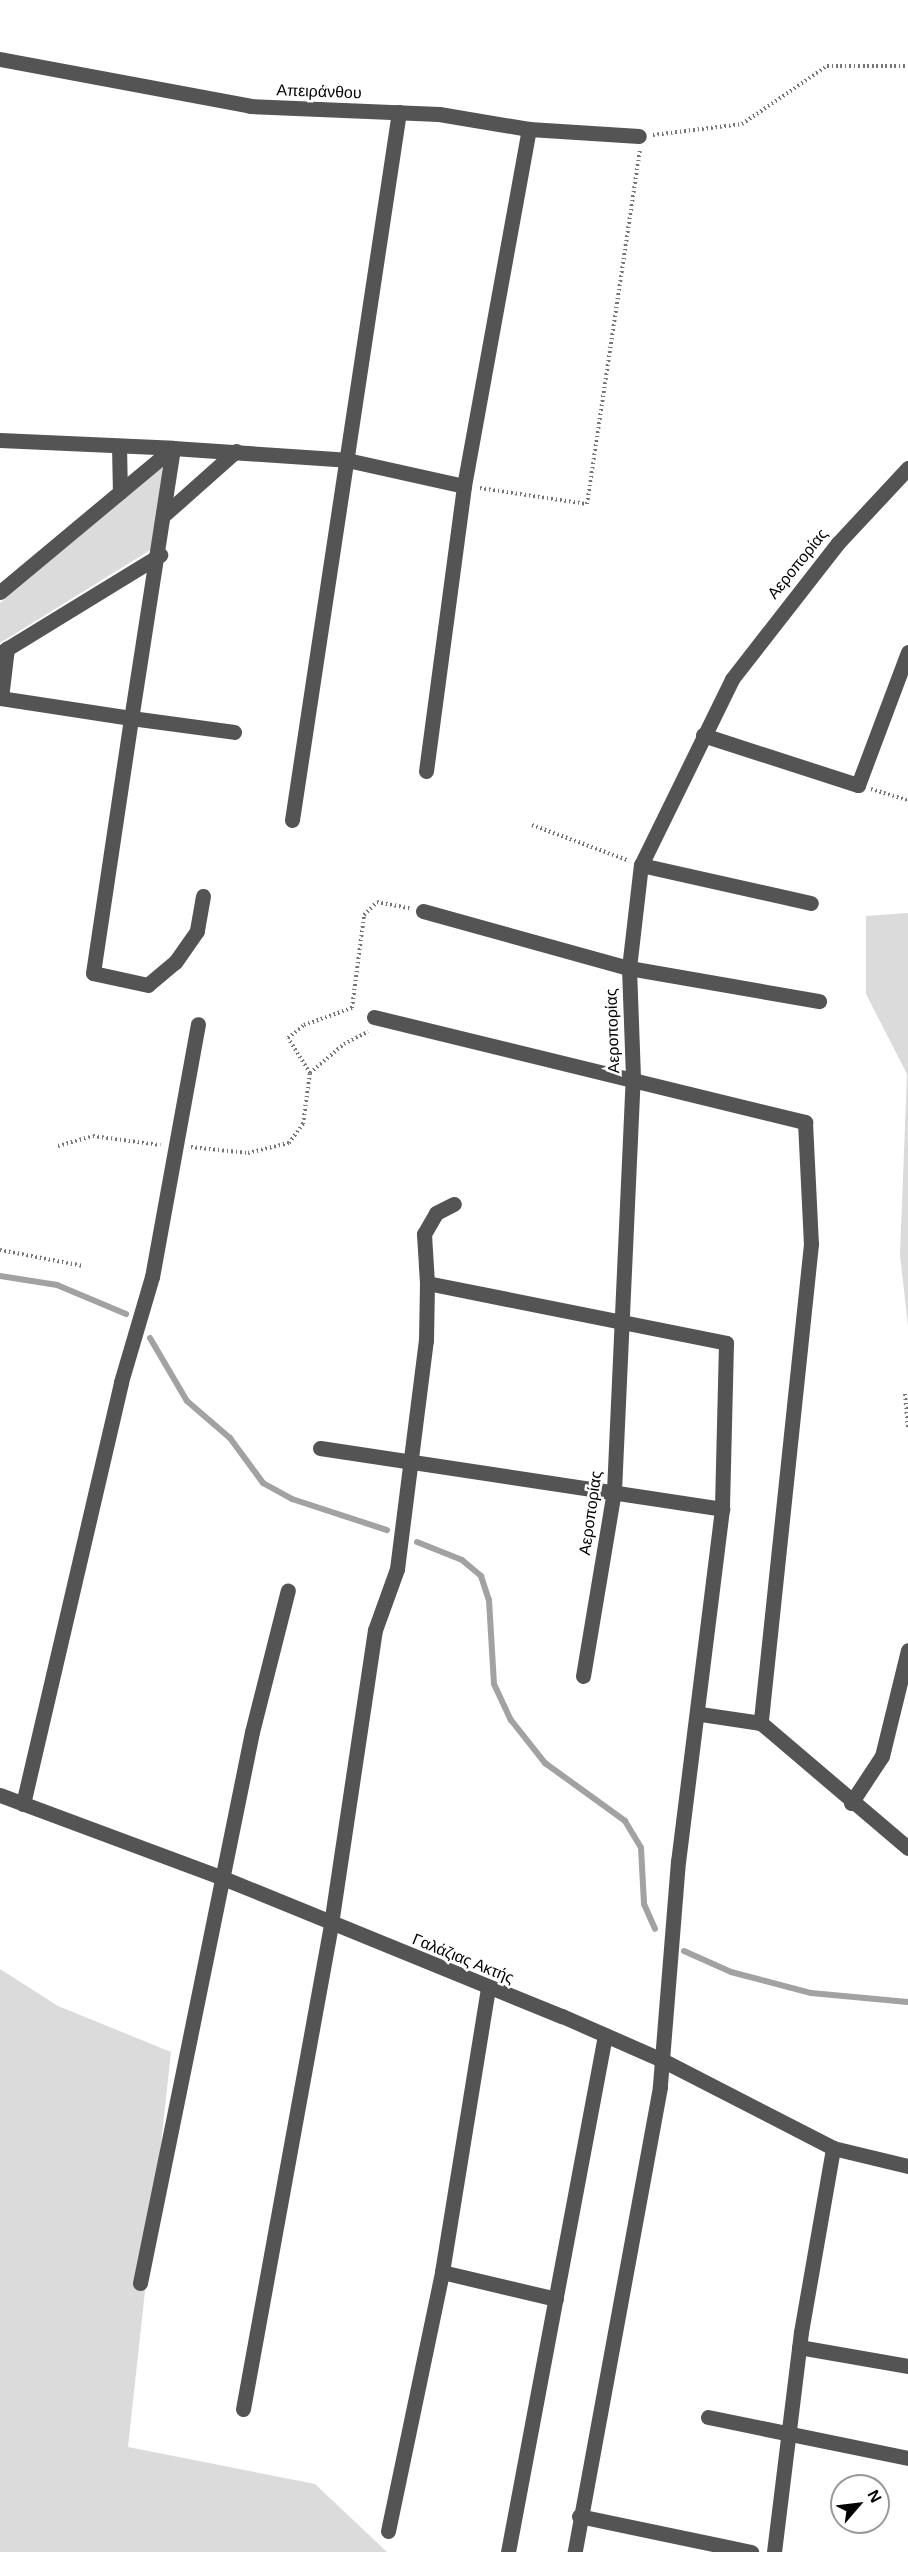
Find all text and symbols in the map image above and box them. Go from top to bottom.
street label: Απειράνθου [276,81,362,103]
street label: Αεροπορίας [764,525,832,603]
street label: Αεροπορίας [602,988,624,1074]
street label: Αεροπορίας [576,1470,606,1556]
street label: Γαλάζιας Ακτής [409,1930,517,1988]
north arrow [830,2474,890,2534]
text: N [864,2487,885,2505]

